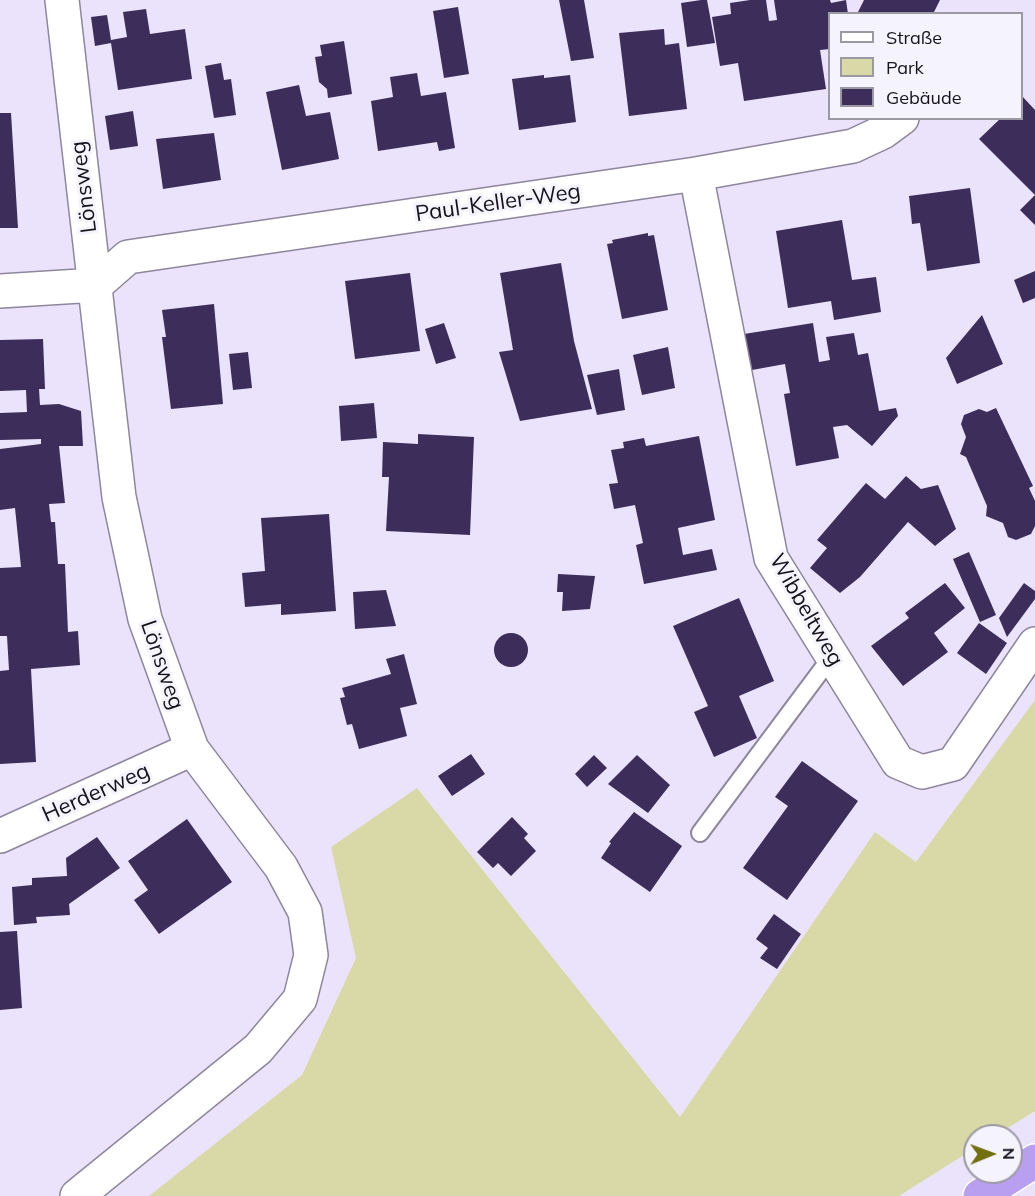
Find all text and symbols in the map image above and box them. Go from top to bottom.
legend [828,12,1023,120]
text: Straße [886,26,942,49]
text: Park [886,56,924,79]
text: Gebäude [886,86,962,109]
street label: Lönsweg [65,140,103,234]
street label: Paul-Keller-Weg [414,178,582,228]
street label: Wibbeltweg [763,549,849,671]
street label: Lönsweg [135,617,189,713]
street label: Herderweg [38,758,154,828]
north arrow [963,1124,1023,1184]
text: N [999,1148,1019,1160]

